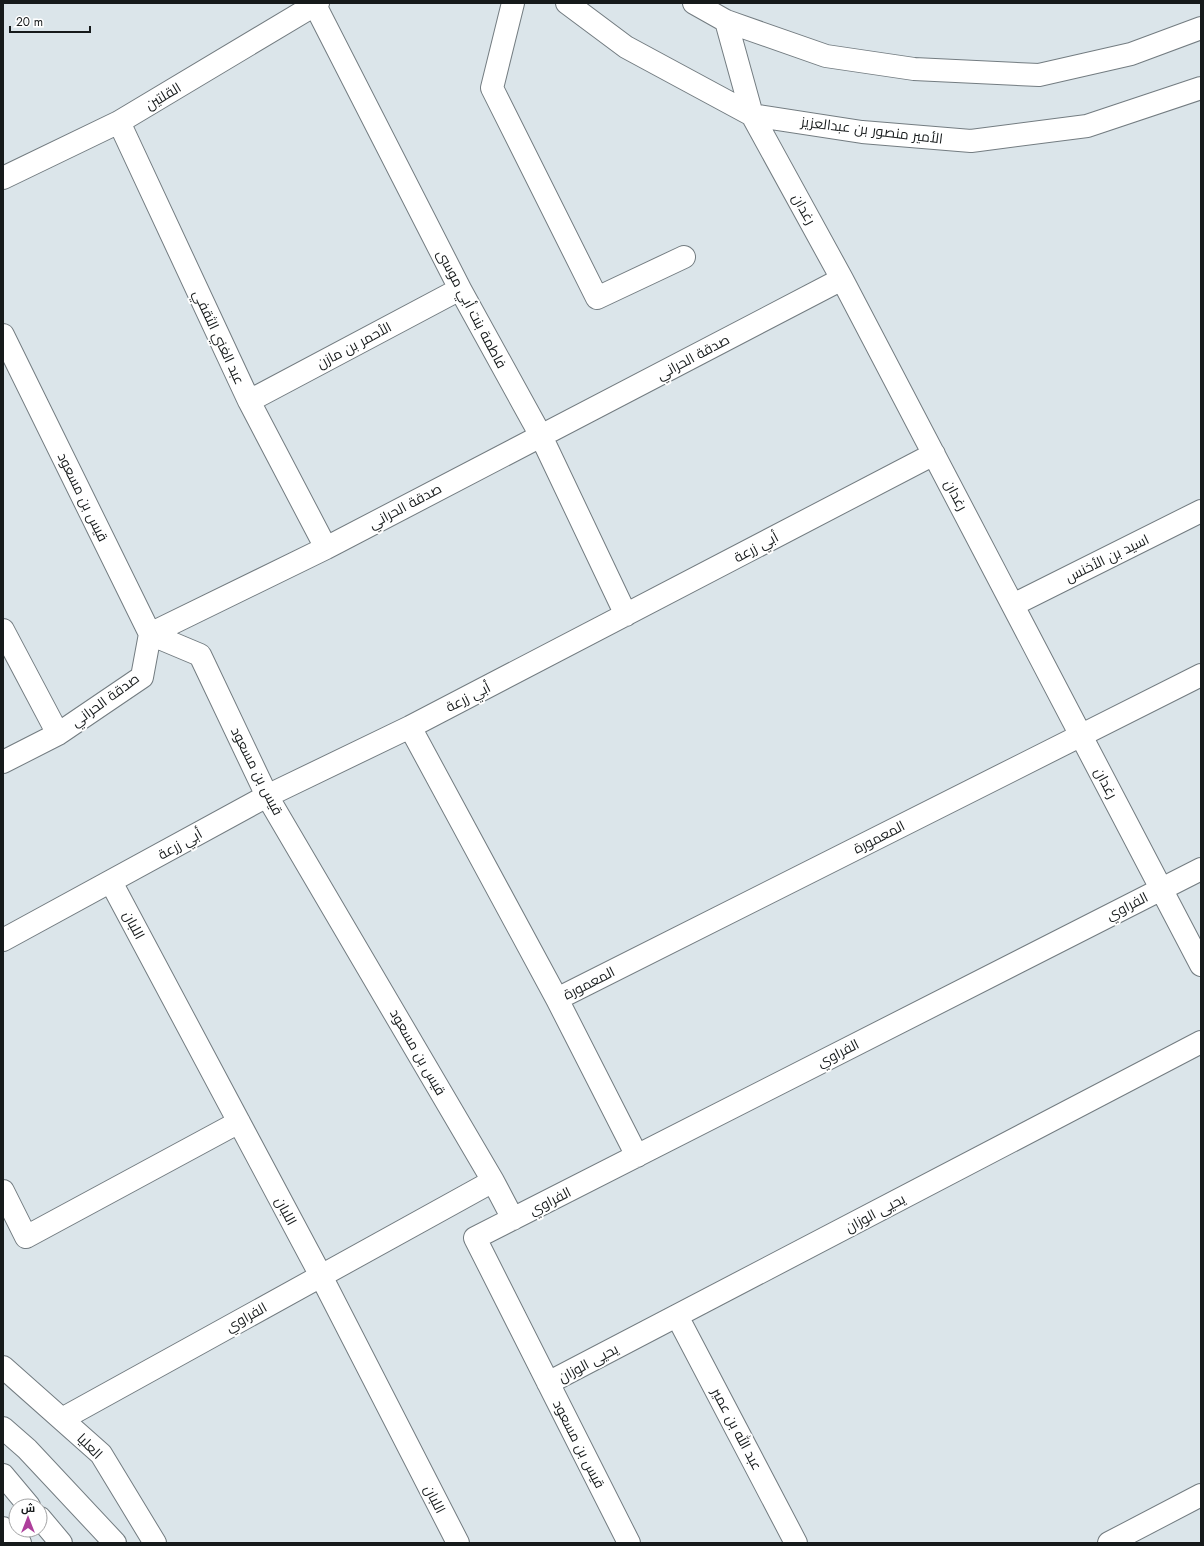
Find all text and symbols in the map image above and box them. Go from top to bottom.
scale bar [10,8,90,34]
text: 20 m [16,13,43,31]
street label: القلتين [141,77,185,115]
street label: الأمير منصور بن عبدالعزيز [799,111,944,149]
street label: رغدان [787,190,821,228]
street label: فاطمة بنت أبي موسى [430,246,512,373]
street label: عبد الغني الثقفي [186,286,250,388]
street label: الأحمر بن مازن [313,317,395,373]
street label: صدقة الحراني [653,329,734,386]
street label: قيس بن مسعود [53,449,113,545]
street label: رغدان [940,476,972,514]
street label: صدقة الحراني [365,478,446,535]
street label: أبي زرعة [730,527,783,569]
street label: اسيد بن الأخنس [1062,529,1152,587]
street label: صدقة الحراني [67,668,144,733]
street label: أبي زرعة [442,677,495,719]
street label: قيس بن مسعود [226,723,288,819]
street label: رغدان [1090,764,1122,802]
street label: المعمورة [850,816,908,858]
street label: أبي زرعة [154,824,207,866]
street label: الفراوي [1103,887,1152,927]
street label: اللبان [118,907,150,943]
street label: المعمورة [560,962,618,1004]
street label: قيس بن مسعود [385,1005,451,1099]
street label: الفراوي [814,1034,863,1074]
street label: الفراوي [526,1182,575,1222]
street label: يحيى الوزان [841,1189,909,1237]
street label: اللبان [270,1193,302,1229]
street label: الفراوي [222,1297,271,1338]
street label: يحيى الوزان [554,1339,622,1387]
street label: عبد الله بن عمير [706,1383,767,1474]
street label: قيس بن مسعود [548,1396,610,1492]
street label: العليا [73,1429,107,1463]
street label: اللبان [419,1481,451,1517]
north arrow [8,1498,48,1538]
text: ش [21,1500,35,1516]

